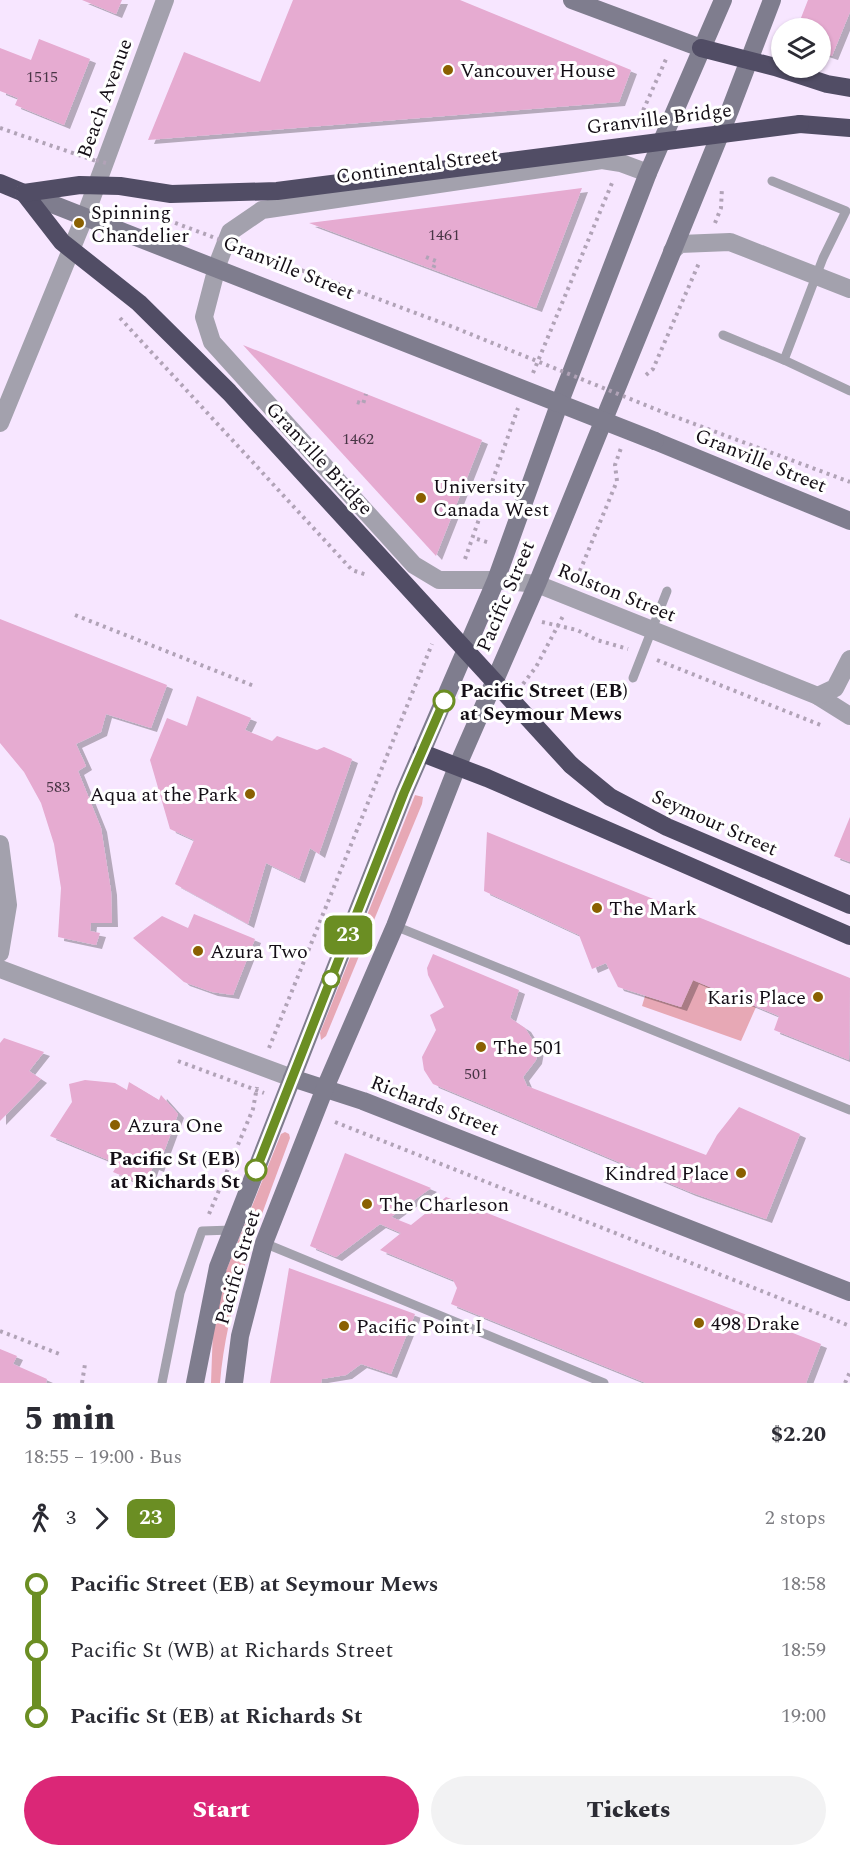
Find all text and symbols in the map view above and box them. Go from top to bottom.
map controls [771,18,831,78]
button: layers [771,18,831,78]
street label: Beach Avenue [69,34,140,162]
place label: Vancouver House [460,56,616,86]
marker: Vancouver House [441,63,455,77]
house number: 1515 [26,65,58,89]
street label: Granville Bridge [585,95,733,143]
street label: Continental Street [334,140,500,192]
place label: Spinning Chandelier [91,198,189,251]
marker: Spinning Chandelier [72,216,86,230]
house number: 1461 [428,223,460,247]
street label: Granville Street [218,228,359,308]
street label: Granville Bridge [259,395,380,522]
street label: Granville Street [690,421,831,501]
house number: 1462 [342,427,374,451]
place label: University Canada West [433,472,549,525]
marker: University Canada West [414,491,428,505]
street label: Pacific Street [469,536,543,657]
street label: Rolston Street [553,556,680,630]
place label: Pacific Street (EB) at Seymour Mews [460,676,628,729]
marker: Pacific Street (EB) at Seymour Mews [433,690,455,712]
house number: 583 [46,775,70,799]
place label: Aqua at the Park [90,780,238,810]
street label: Seymour Street [647,782,782,864]
marker: Aqua at the Park [243,787,257,801]
place label: The Mark [609,894,697,924]
marker: The Mark [590,901,604,915]
line badge: 23 [321,916,375,954]
text: 23 [336,919,360,951]
place label: Azura Two [210,937,308,967]
marker: Azura Two [191,944,205,958]
unlabelled marker [322,970,340,988]
place label: Karis Place [707,983,806,1013]
marker: Karis Place [811,990,825,1004]
place label: The 501 [493,1033,563,1063]
marker: The 501 [474,1040,488,1054]
house number: 501 [464,1062,488,1086]
street label: Richards Street [366,1068,503,1144]
place label: Azura One [127,1111,223,1141]
marker: Azura One [108,1118,122,1132]
place label: Pacific St (EB) at Richards St [109,1144,240,1197]
marker: Pacific St (EB) at Richards St [245,1159,267,1181]
place label: Kindred Place [604,1159,729,1189]
marker: Kindred Place [734,1166,748,1180]
place label: The Charleson [379,1190,509,1220]
marker: The Charleson [360,1197,374,1211]
street label: Pacific Street [207,1206,269,1328]
place label: 498 Drake [711,1309,800,1339]
place label: Pacific Point I [356,1312,483,1342]
marker: 498 Drake [692,1316,706,1330]
marker: Pacific Point I [337,1319,351,1333]
text: 5 min [24,1394,115,1444]
text: $2.20 [771,1418,826,1451]
text: 18:55 – 19:00 · Bus [24,1442,182,1472]
icon: walk [24,1502,57,1535]
icon: forward [85,1502,118,1535]
text: 23 [139,1502,163,1534]
text: 3 [66,1503,76,1533]
text: 2 stops [765,1503,826,1533]
text: Pacific Street (EB) at Seymour Mews [70,1568,438,1601]
text: 18:58 [781,1569,826,1599]
text: Pacific St (WB) at Richards Street [70,1634,393,1667]
text: 18:59 [781,1635,826,1665]
text: Pacific St (EB) at Richards St [70,1700,362,1733]
text: 19:00 [781,1701,826,1731]
button: Start [24,1776,419,1845]
button: Tickets [431,1776,826,1845]

